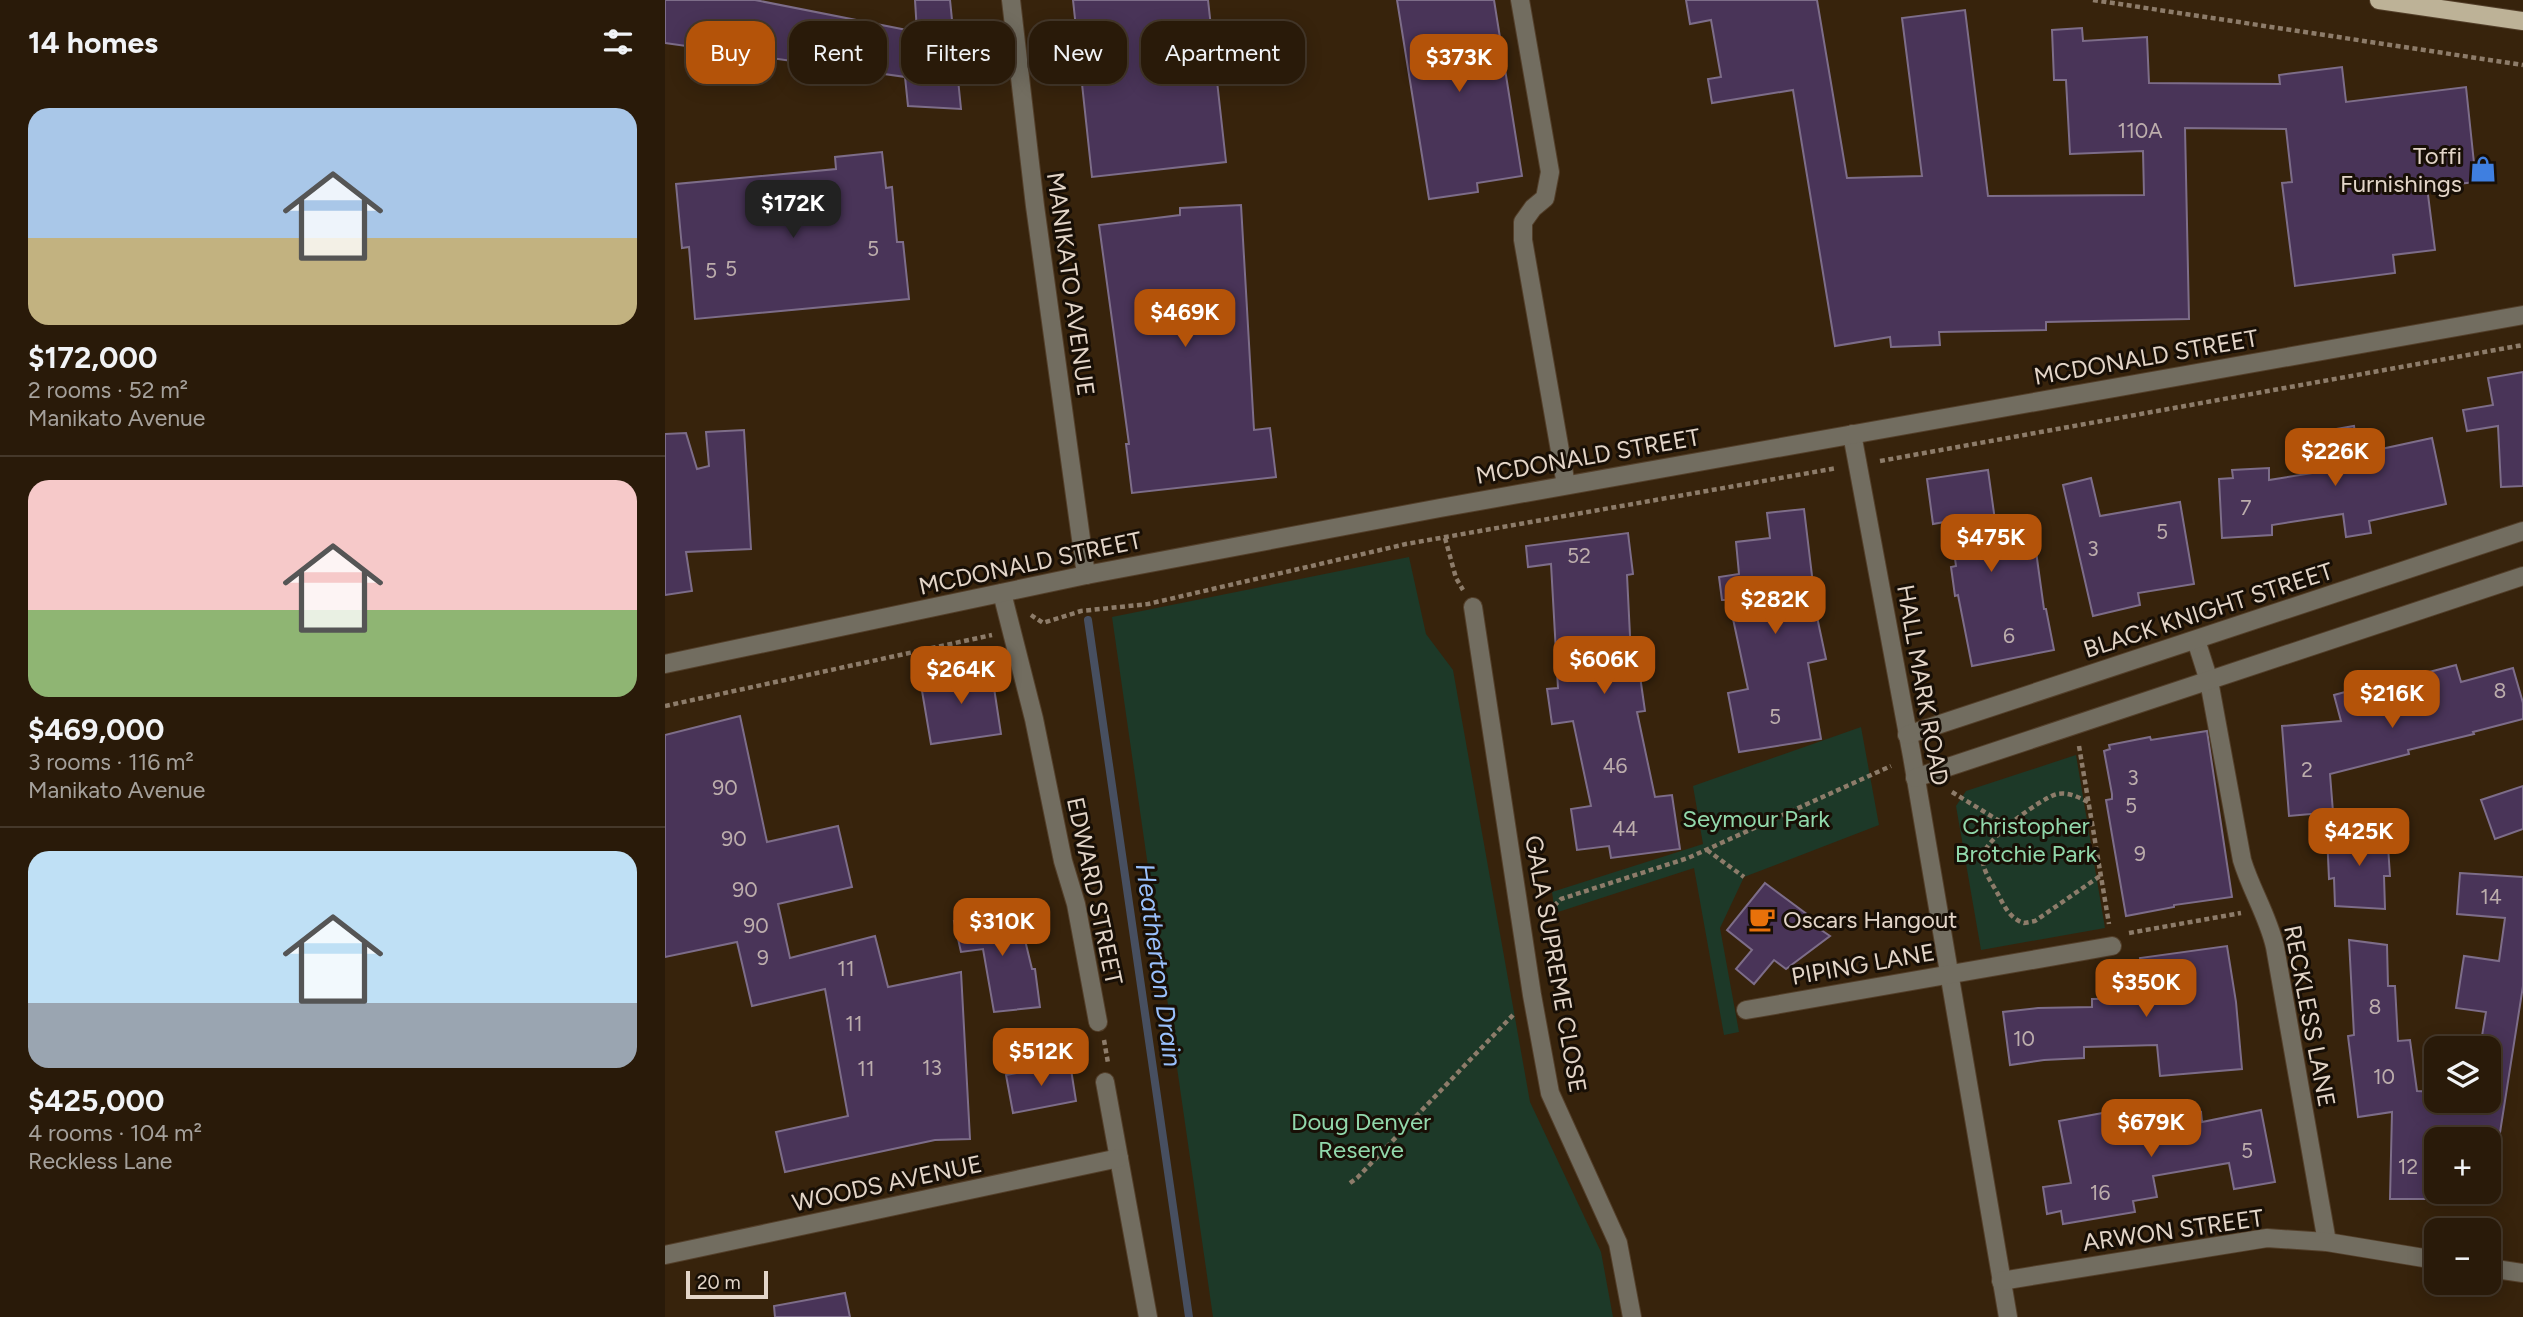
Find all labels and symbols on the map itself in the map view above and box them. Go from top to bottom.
pin: $373K [1410,34,1508,94]
house number: 110A [2117,118,2163,143]
place label: Toffi Furnishings [2340,141,2462,198]
shop icon: Toffi Furnishings [2468,154,2498,184]
street label: MANIKATO AVENUE [1041,170,1101,398]
pin: $172K [744,180,842,240]
house number: 5 [867,236,879,261]
house number: 5 [725,256,737,281]
house number: 5 [705,258,717,283]
pin: $469K [1136,290,1234,349]
street label: MCDONALD STREET [2032,323,2260,391]
street label: MCDONALD STREET [1474,422,1702,490]
pin: $226K [2286,428,2384,488]
house number: 7 [2240,495,2252,520]
pin: $475K [1942,514,2040,574]
house number: 5 [2156,519,2168,544]
street label: MCDONALD STREET [916,525,1144,601]
house number: 3 [2087,536,2099,561]
house number: 52 [1567,543,1591,568]
street label: BLACK KNIGHT STREET [2080,556,2336,664]
pin: $282K [1726,576,1824,636]
street label: HALL MARK ROAD [1891,582,1955,788]
house number: 6 [2003,623,2015,648]
pin: $606K [1555,636,1653,696]
pin: $264K [912,646,1010,706]
pin: $216K [2343,670,2441,730]
house number: 8 [2494,678,2506,703]
house number: 5 [1769,704,1781,729]
house number: 46 [1603,753,1628,778]
house number: 2 [2301,757,2313,782]
house number: 3 [2127,765,2139,790]
house number: 90 [712,775,738,800]
house number: 5 [2125,793,2137,818]
street label: EDWARD STREET [1061,795,1129,987]
park label: Seymour Park [1682,804,1830,833]
pin: $425K [2310,808,2408,868]
park label: Christopher Brotchie Park [1955,811,2098,868]
house number: 44 [1612,816,1638,841]
house number: 90 [721,826,747,851]
street label: GALA SUPREME CLOSE [1519,833,1593,1095]
house number: 9 [2134,841,2146,866]
water label: Heatherton Drain [1129,861,1189,1069]
house number: 90 [732,877,758,902]
house number: 14 [2480,884,2502,909]
pin: $310K [953,898,1051,958]
cafe icon: Oscars Hangout [1747,904,1777,934]
place label: Oscars Hangout [1783,905,1957,934]
house number: 90 [743,913,769,938]
street label: RECKLESS LANE [2278,923,2342,1109]
street label: PIPING LANE [1789,937,1937,991]
house number: 9 [757,945,769,970]
house number: 11 [837,956,855,981]
pin: $350K [2097,960,2195,1019]
house number: 8 [2369,994,2381,1019]
house number: 11 [845,1011,863,1036]
house number: 10 [2013,1026,2035,1051]
pin: $512K [992,1028,1090,1088]
house number: 13 [922,1055,942,1080]
house number: 11 [857,1056,875,1081]
house number: 10 [2373,1064,2395,1089]
pin: $679K [2102,1100,2200,1159]
park label: Doug Denyer Reserve [1291,1107,1431,1164]
house number: 5 [2241,1138,2253,1163]
street label: WOODS AVENUE [789,1149,985,1217]
house number: 12 [2398,1154,2418,1179]
house number: 16 [2090,1180,2110,1205]
street label: ARWON STREET [2081,1203,2265,1257]
scale bar [686,1268,768,1300]

